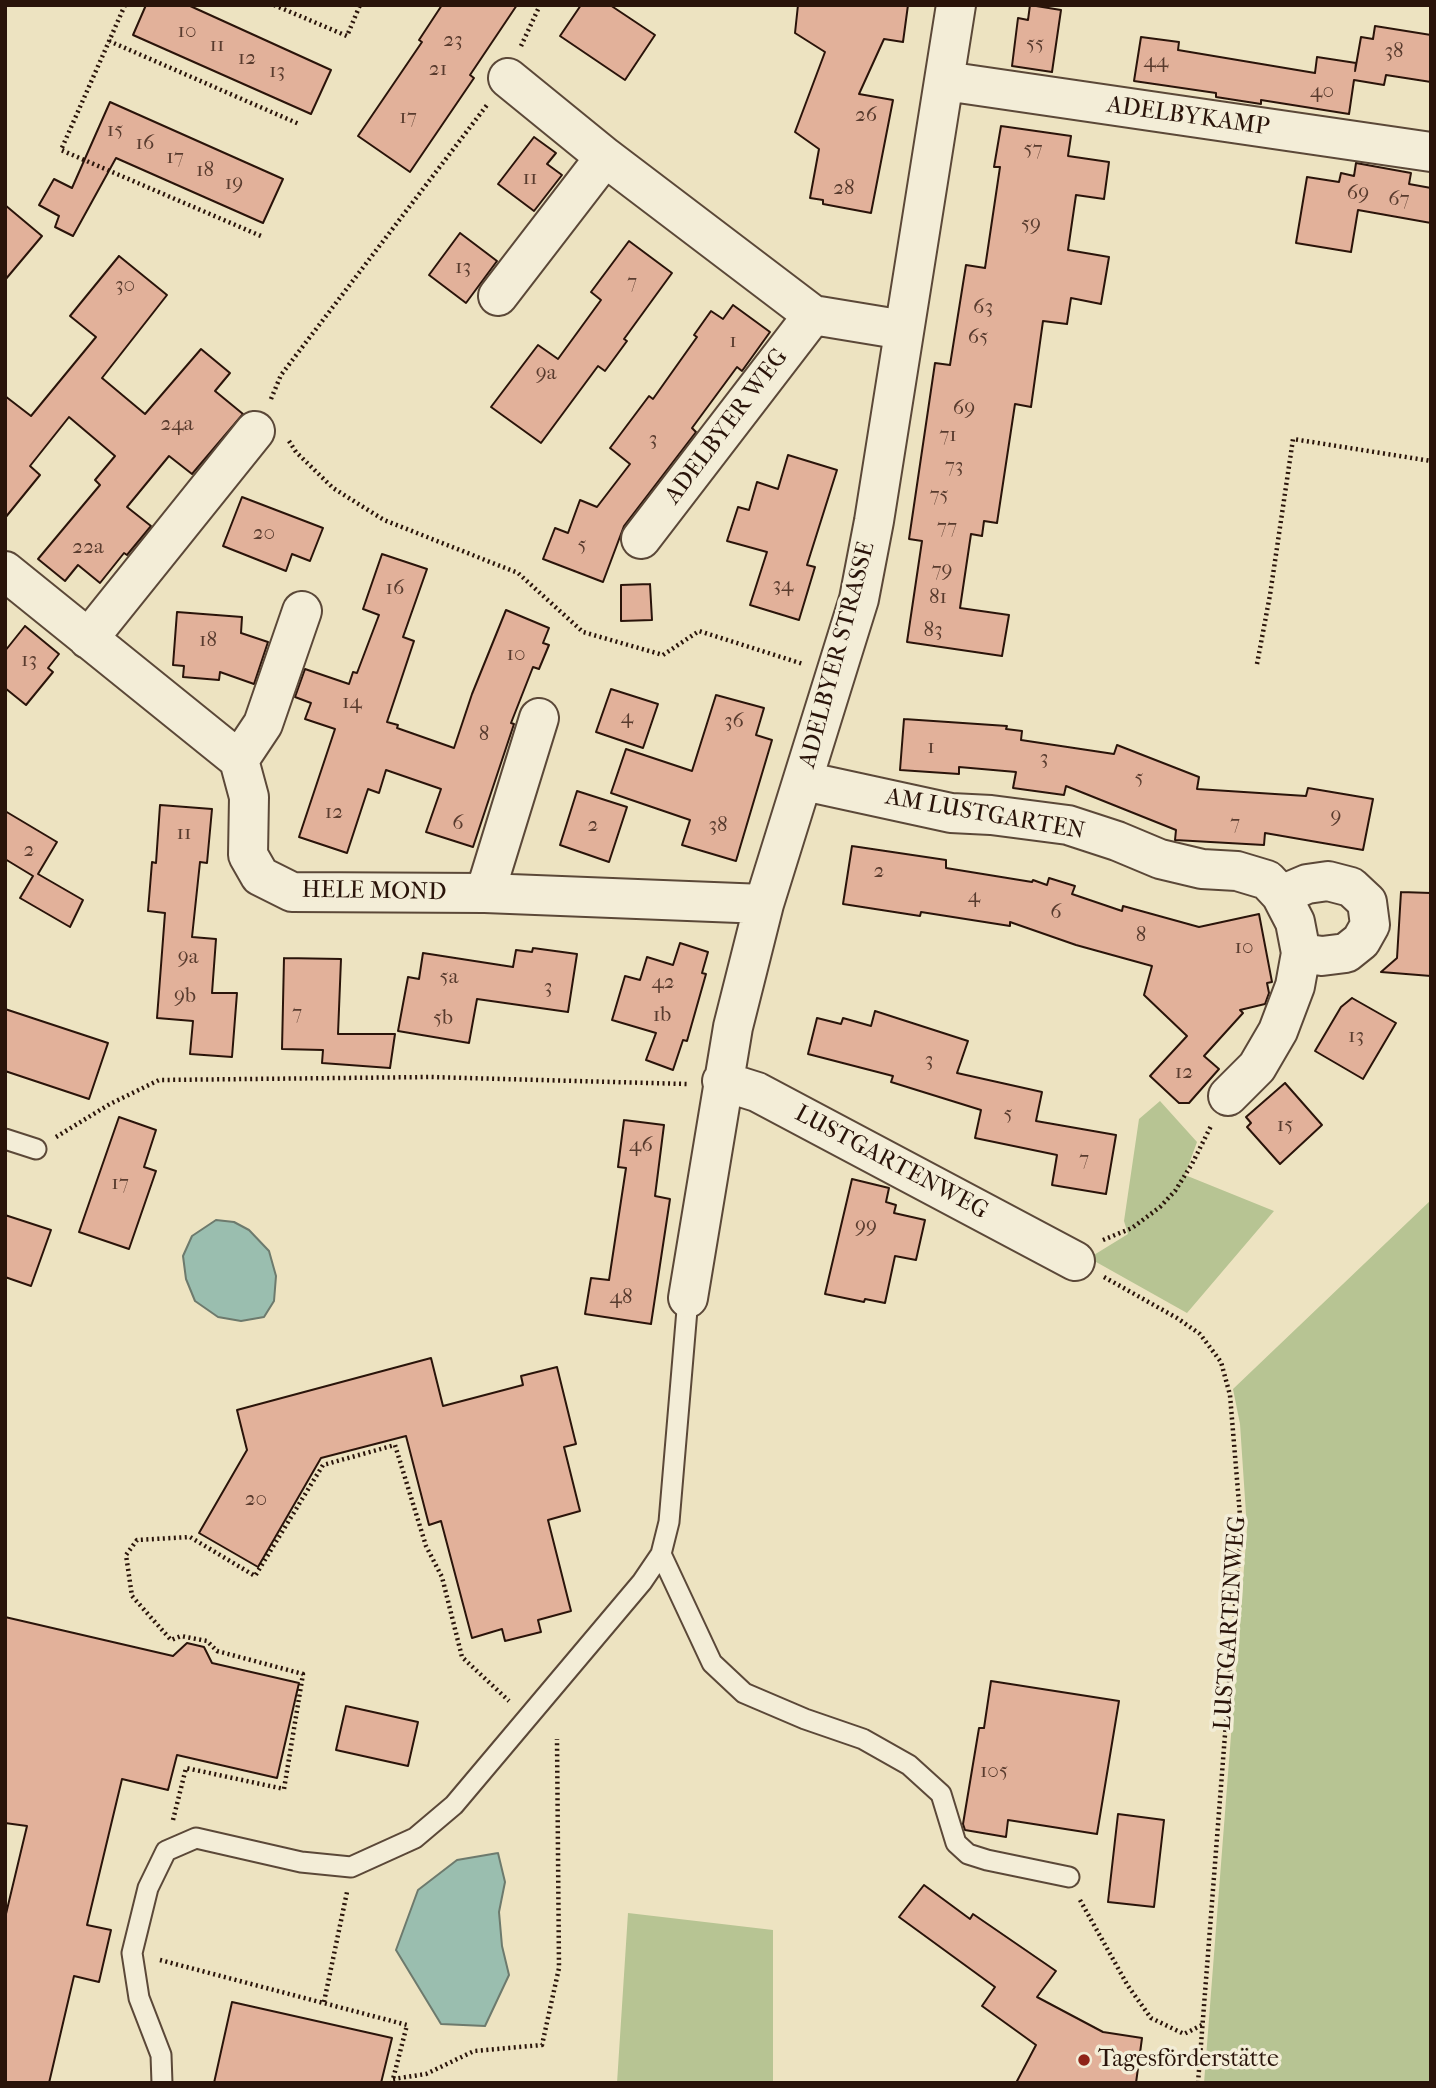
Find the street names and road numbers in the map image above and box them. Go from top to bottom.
street label: ADELBYKAMP [1105,91,1271,143]
street label: ADELBYER WEG [659,344,795,510]
street label: ADELBYER STRASSE [794,539,882,771]
street label: AM LUSTGARTEN [883,783,1087,847]
street label: HELE MOND [301,876,447,908]
street label: LUSTGARTENWEG [789,1100,993,1226]
street label: LUSTGARTENWEG [1209,1515,1253,1731]

